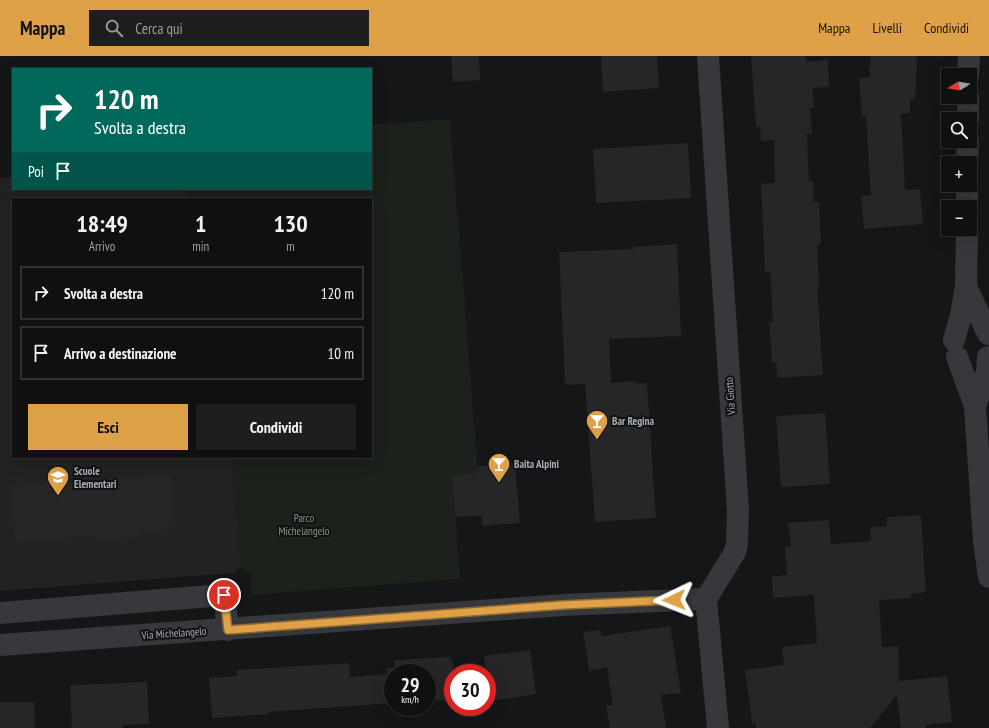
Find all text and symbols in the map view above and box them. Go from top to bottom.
search box [89,10,369,46]
text: Mappa [20,16,65,40]
icon: search [103,17,125,39]
text: Cerca qui [135,19,183,38]
text: Mappa [818,19,850,37]
text: Livelli [872,19,902,37]
text: Condividi [924,19,969,37]
north arrow [941,68,977,104]
map controls [941,68,977,236]
text: 120 m [94,80,158,117]
icon: right [28,84,80,136]
button: search [941,112,977,148]
text: Svolta a destra [94,116,186,139]
button: + [941,156,977,192]
icon: arrive [52,160,74,182]
text: Poi [28,162,44,181]
button: − [941,200,977,236]
text: 18:49 [76,208,128,239]
text: 1 [195,208,206,239]
text: 130 [273,208,308,239]
text: Arrivo [89,238,116,255]
text: min [192,238,209,255]
text: m [286,238,295,255]
icon: right [30,282,52,304]
text: Svolta a destra [64,284,143,303]
text: 120 m [321,284,354,303]
icon: arrive [30,342,52,364]
text: Arrivo a destinazione [64,344,177,363]
text: 10 m [328,344,354,363]
street label: Via Giotto [722,377,738,416]
button: Esci [28,404,188,450]
button: Condividi [196,404,356,450]
bar icon: Bar Regina [584,408,610,441]
place label: Bar Regina [612,414,654,428]
bar icon: Baita Alpini [486,451,512,484]
place label: Baita Alpini [514,457,560,471]
school or university icon: Scuole Elementari [45,464,71,497]
place label: Scuole Elementari [74,464,117,491]
park label: Parco Michelangelo [278,511,330,538]
pin [207,578,241,612]
position arrow [653,579,695,621]
icon: arrive [213,584,235,606]
street label: Via Michelangelo [140,624,207,642]
speed limit sign: 30 [444,664,496,716]
text: 29 [400,672,420,698]
text: km/h [401,693,419,706]

